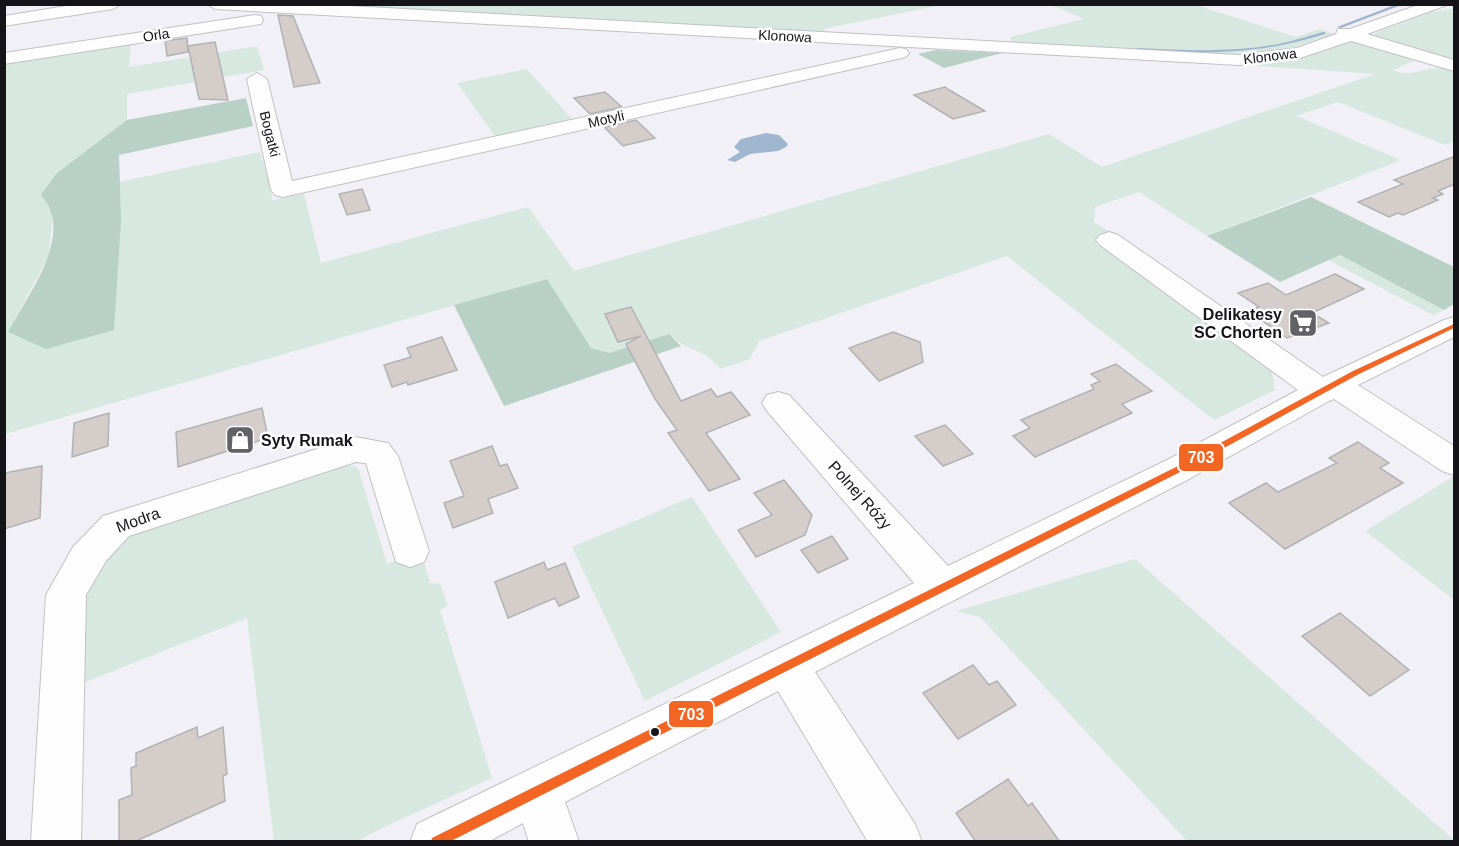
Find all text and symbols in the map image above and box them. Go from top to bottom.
street label: Orla [142,25,171,45]
street label: Klonowa [758,27,812,45]
street label: Klonowa [1242,45,1298,67]
street label: Motyli [586,107,626,131]
street label: Bogatki [257,109,283,159]
place label: Delikatesy SC Chorten [1194,306,1282,341]
supermarket icon: Delikatesy SC Chorten [1287,307,1319,339]
shop icon: Syty Rumak [224,424,256,456]
place label: Syty Rumak [261,432,353,449]
line badge: 703 [1178,443,1224,472]
text: 703 [1188,449,1214,466]
street label: Polnej Róży [825,458,895,532]
street label: Modra [114,504,162,536]
line badge: 703 [668,700,714,728]
text: 703 [678,706,704,723]
unlabelled marker [649,726,661,738]

